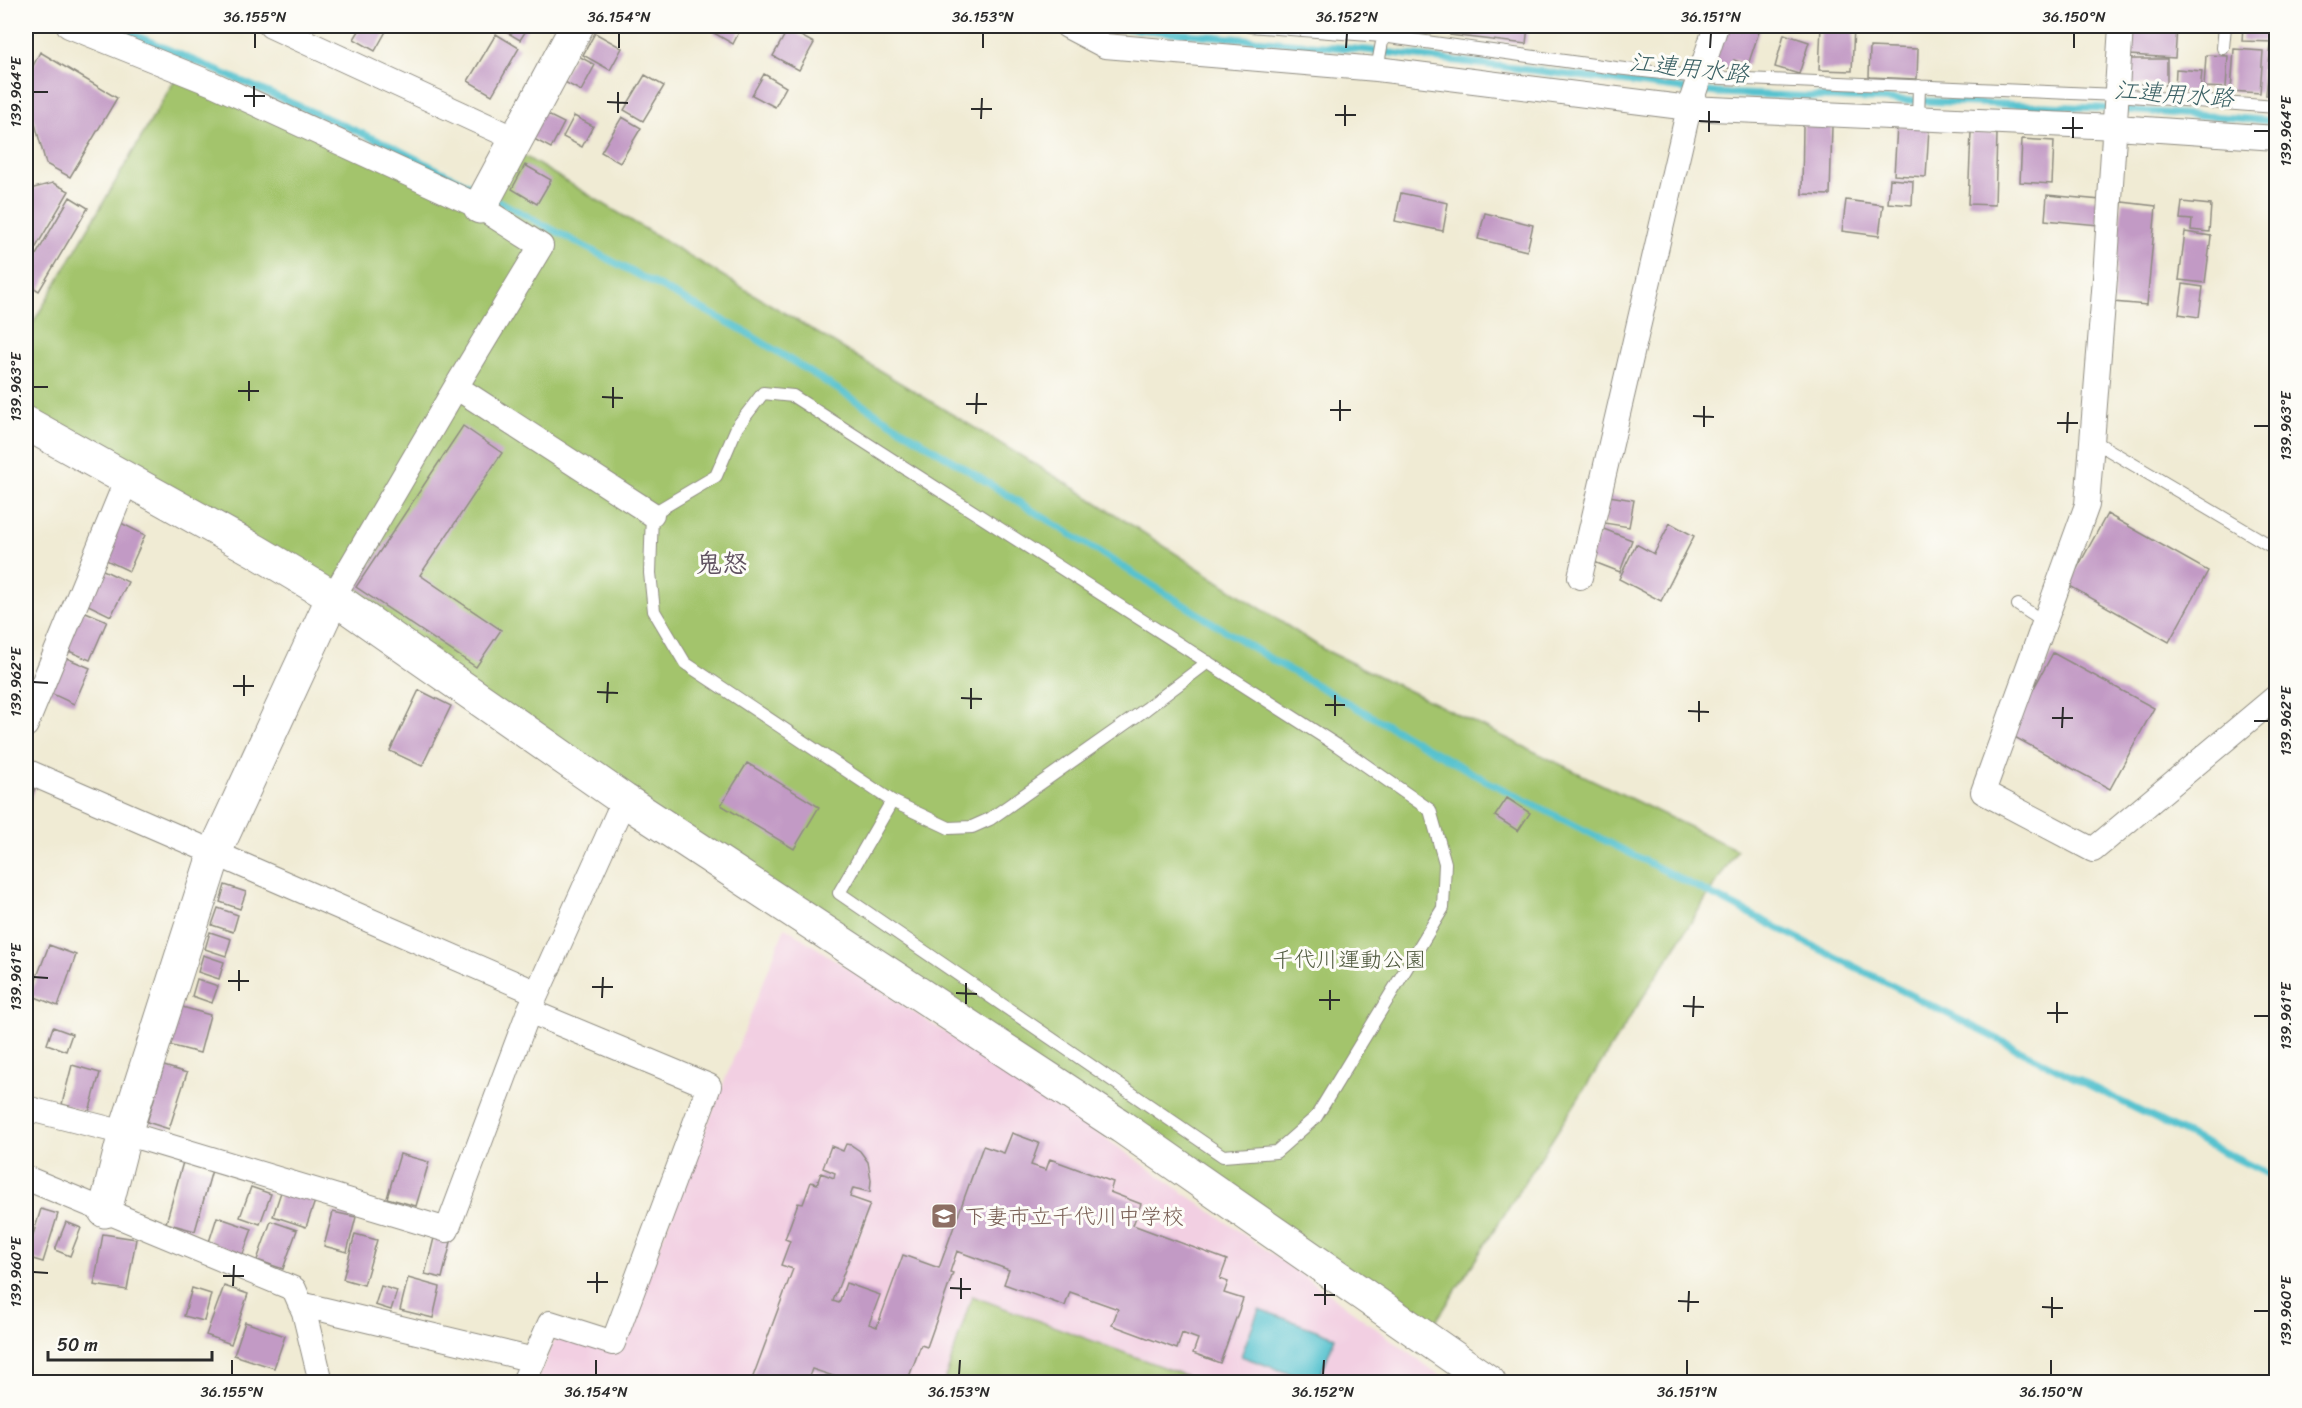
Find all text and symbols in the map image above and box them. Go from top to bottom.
text: 36.155°N [224,4,287,30]
text: 36.154°N [587,4,651,30]
text: 36.153°N [952,4,1015,30]
text: 36.152°N [1316,4,1379,30]
text: 36.151°N [1681,4,1742,30]
text: 36.150°N [2042,4,2106,30]
water label: 江連用水路 [1627,41,1753,95]
text: 139.964°E [3,55,29,127]
water label: 江連用水路 [2113,69,2237,119]
text: 139.964°E [2273,94,2299,166]
text: 139.963°E [3,351,29,422]
text: 139.963°E [2273,390,2299,461]
district label: 鬼怒 [696,540,748,586]
text: 139.962°E [3,646,29,717]
text: 139.962°E [2273,685,2299,756]
park label: 千代川運動公園 [1272,940,1426,979]
text: 139.961°E [3,942,29,1011]
text: 139.961°E [2273,981,2299,1050]
place label: 下妻市立千代川中学校 [964,1197,1184,1236]
school or university icon: 下妻市立千代川中学校 [929,1201,959,1231]
text: 139.960°E [3,1235,29,1307]
text: 139.960°E [2273,1274,2299,1346]
scale bar [48,1324,212,1362]
text: 50 m [57,1329,98,1361]
text: 36.155°N [201,1379,264,1405]
text: 36.154°N [564,1379,628,1405]
text: 36.153°N [928,1379,991,1405]
text: 36.152°N [1292,1379,1355,1405]
text: 36.151°N [1657,1379,1718,1405]
text: 36.150°N [2019,1379,2083,1405]

